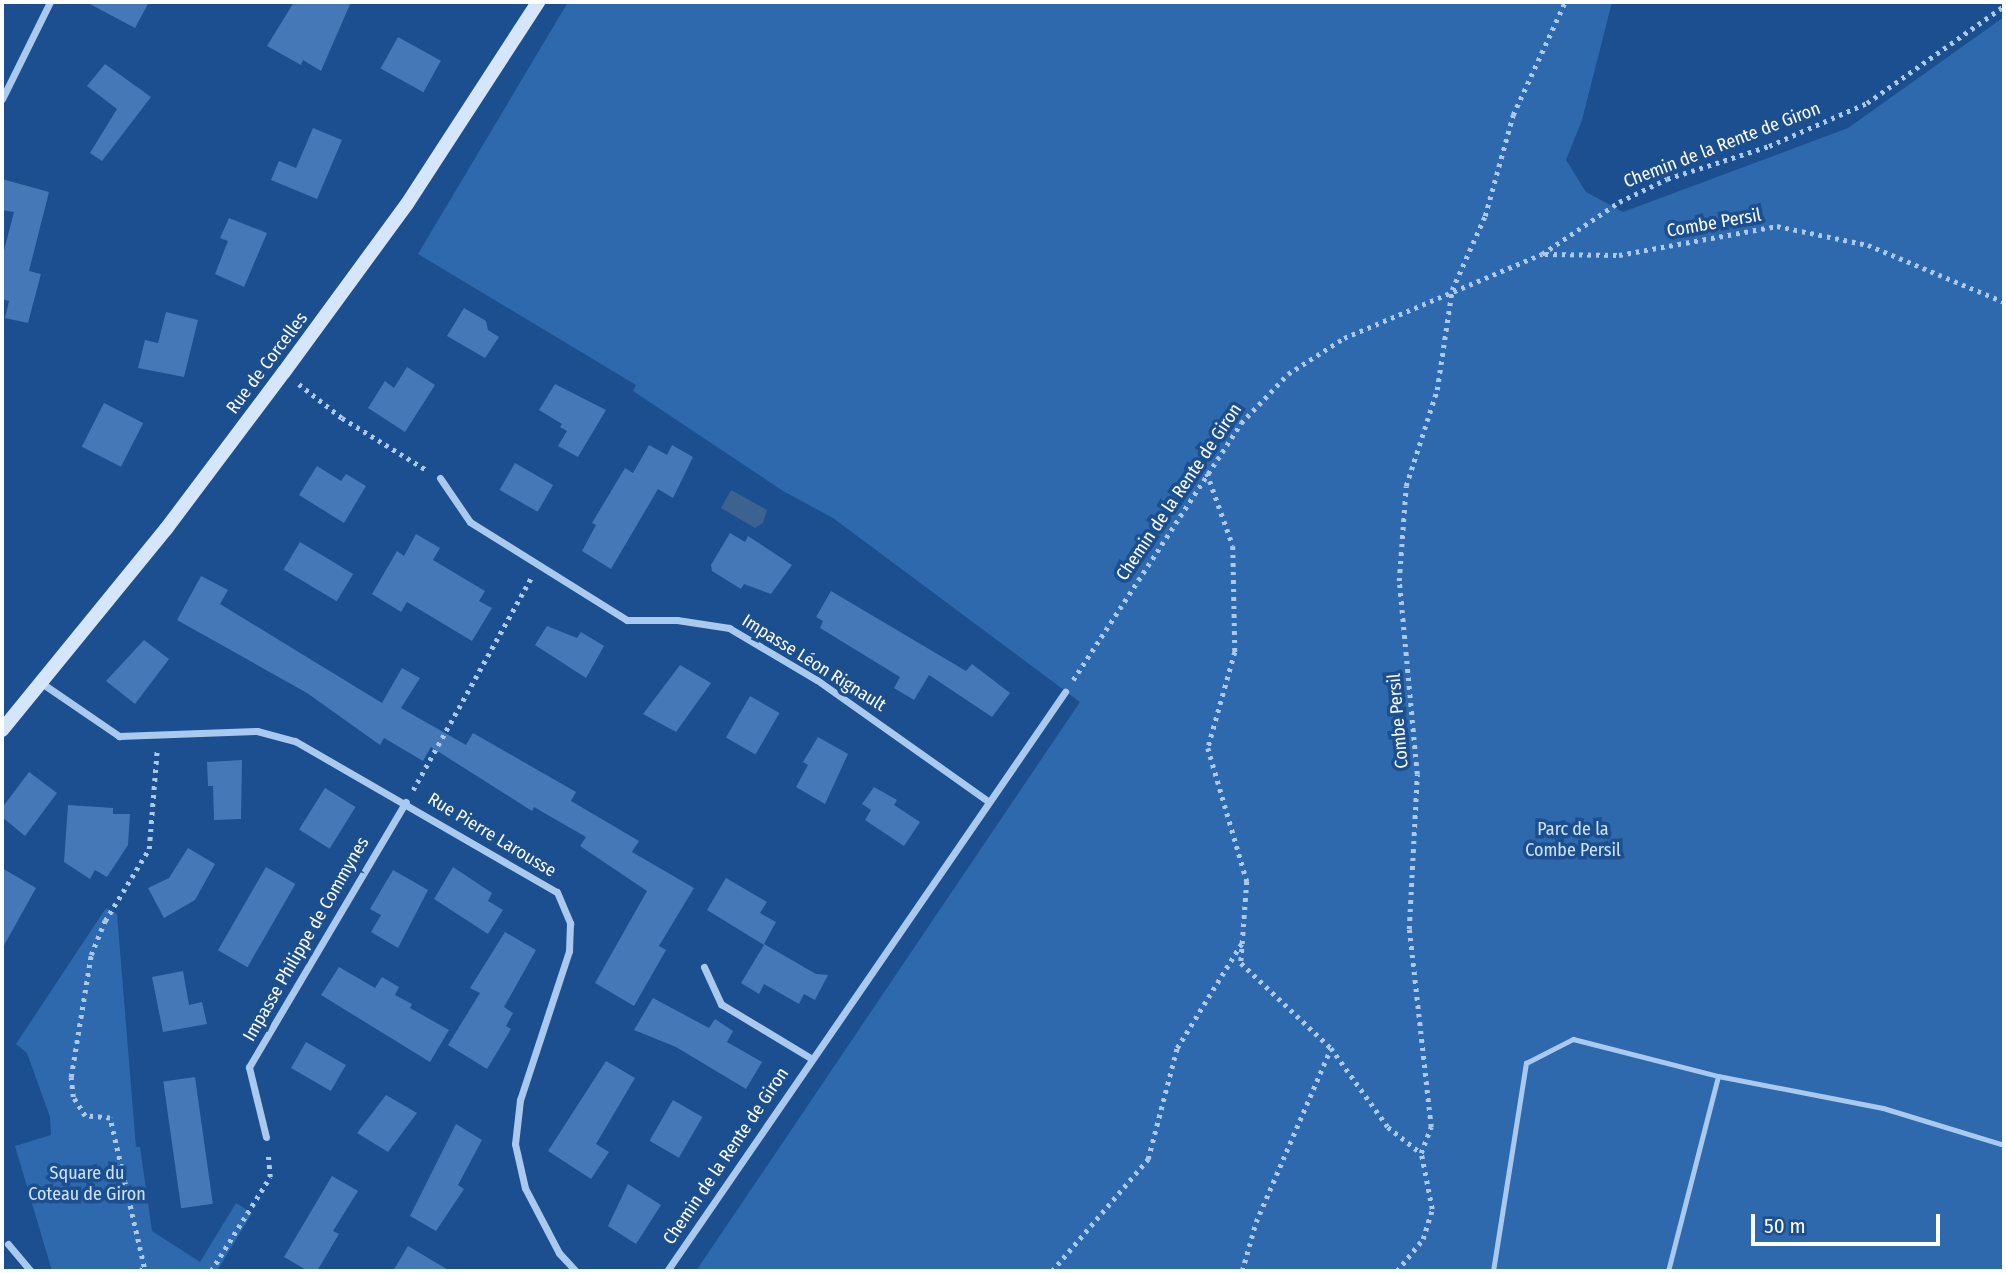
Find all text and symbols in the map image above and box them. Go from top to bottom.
street label: Chemin de la Rente de Giron [1621,97,1823,193]
street label: Combe Persil [1665,204,1763,242]
street label: Rue de Corcelles [222,308,312,418]
street label: Chemin de la Rente de Giron [1112,399,1246,585]
street label: Impasse Léon Rignault [738,610,890,716]
street label: Combe Persil [1383,672,1413,770]
street label: Rue Pierre Larousse [424,788,560,882]
park label: Parc de la Combe Persil [1525,819,1621,862]
street label: Impasse Philippe de Commynes [239,833,373,1045]
street label: Chemin de la Rente de Giron [659,1063,793,1249]
park label: Square du Coteau de Giron [28,1163,146,1206]
scale bar [1754,1200,1943,1244]
text: 50 m [1764,1213,1806,1239]

